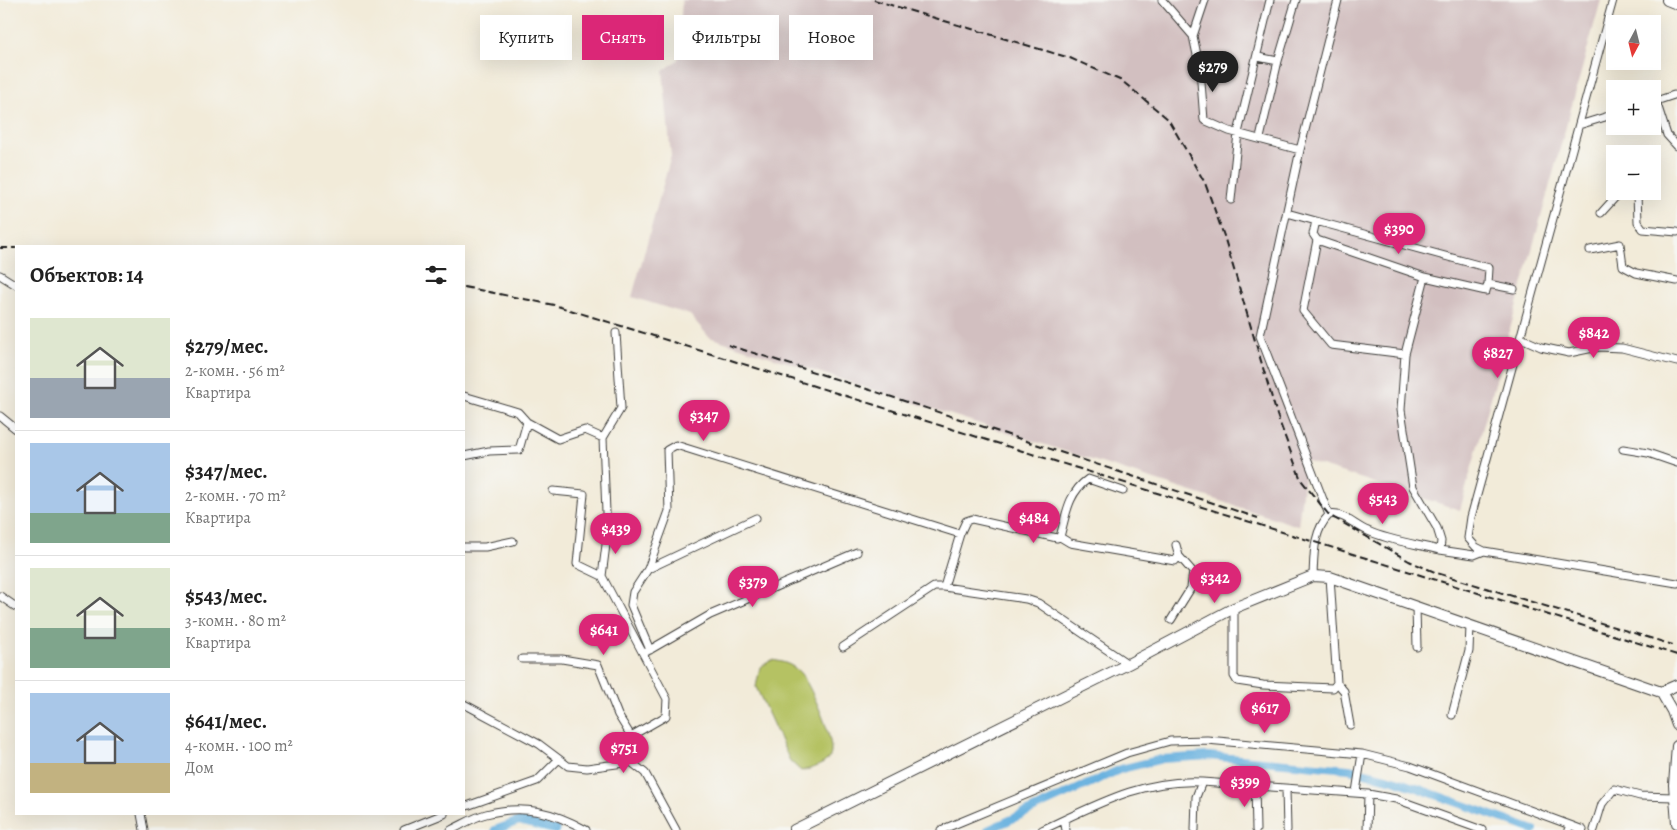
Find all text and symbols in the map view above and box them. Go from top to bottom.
chip: Купить [480,15,572,60]
chip: Снять [582,15,664,60]
chip: Фильтры [674,15,779,60]
chip: Новое [789,15,873,60]
north arrow [1606,15,1661,70]
map controls [1606,15,1661,200]
pin: $279 [1183,51,1243,93]
text: $279 [1198,56,1228,78]
button: + [1606,80,1661,135]
button: − [1606,145,1661,200]
pin: $390 [1369,212,1429,255]
text: $390 [1384,218,1414,240]
text: Объектов: 14 [30,261,144,289]
icon: filters [422,261,450,289]
pin: $842 [1564,316,1624,359]
text: $842 [1579,322,1609,344]
text: $279/мес. [185,332,269,360]
pin: $827 [1468,336,1528,379]
icon: home [70,338,130,398]
text: $827 [1483,342,1513,364]
text: 2-комн. · 56 m² [185,360,285,382]
text: Квартира [185,382,251,404]
pin: $347 [674,400,734,442]
text: $347 [690,405,718,427]
text: $347/мес. [185,457,268,485]
icon: home [70,463,130,523]
pin: $543 [1353,482,1413,525]
text: 2-комн. · 70 m² [185,485,286,507]
text: $543 [1369,488,1397,510]
pin: $484 [1004,502,1064,544]
text: Квартира [185,507,251,529]
text: $484 [1019,507,1049,529]
pin: $439 [586,512,646,555]
text: $439 [601,518,631,540]
pin: $342 [1185,562,1245,604]
pin: $379 [723,566,783,608]
text: $342 [1200,567,1230,589]
text: $379 [739,571,767,593]
text: $543/мес. [185,582,268,610]
icon: home [70,588,130,648]
text: 3-комн. · 80 m² [185,610,286,632]
pin: $641 [574,614,634,656]
text: $641 [590,619,618,641]
text: Квартира [185,632,251,654]
pin: $617 [1235,692,1295,734]
text: $617 [1251,697,1279,719]
text: $641/мес. [185,707,267,735]
icon: home [70,713,130,773]
pin: $751 [594,732,654,774]
text: 4-комн. · 100 m² [185,735,293,757]
text: $751 [611,737,637,759]
text: Дом [185,757,214,779]
pin: $399 [1215,766,1275,808]
text: $399 [1230,771,1260,793]

